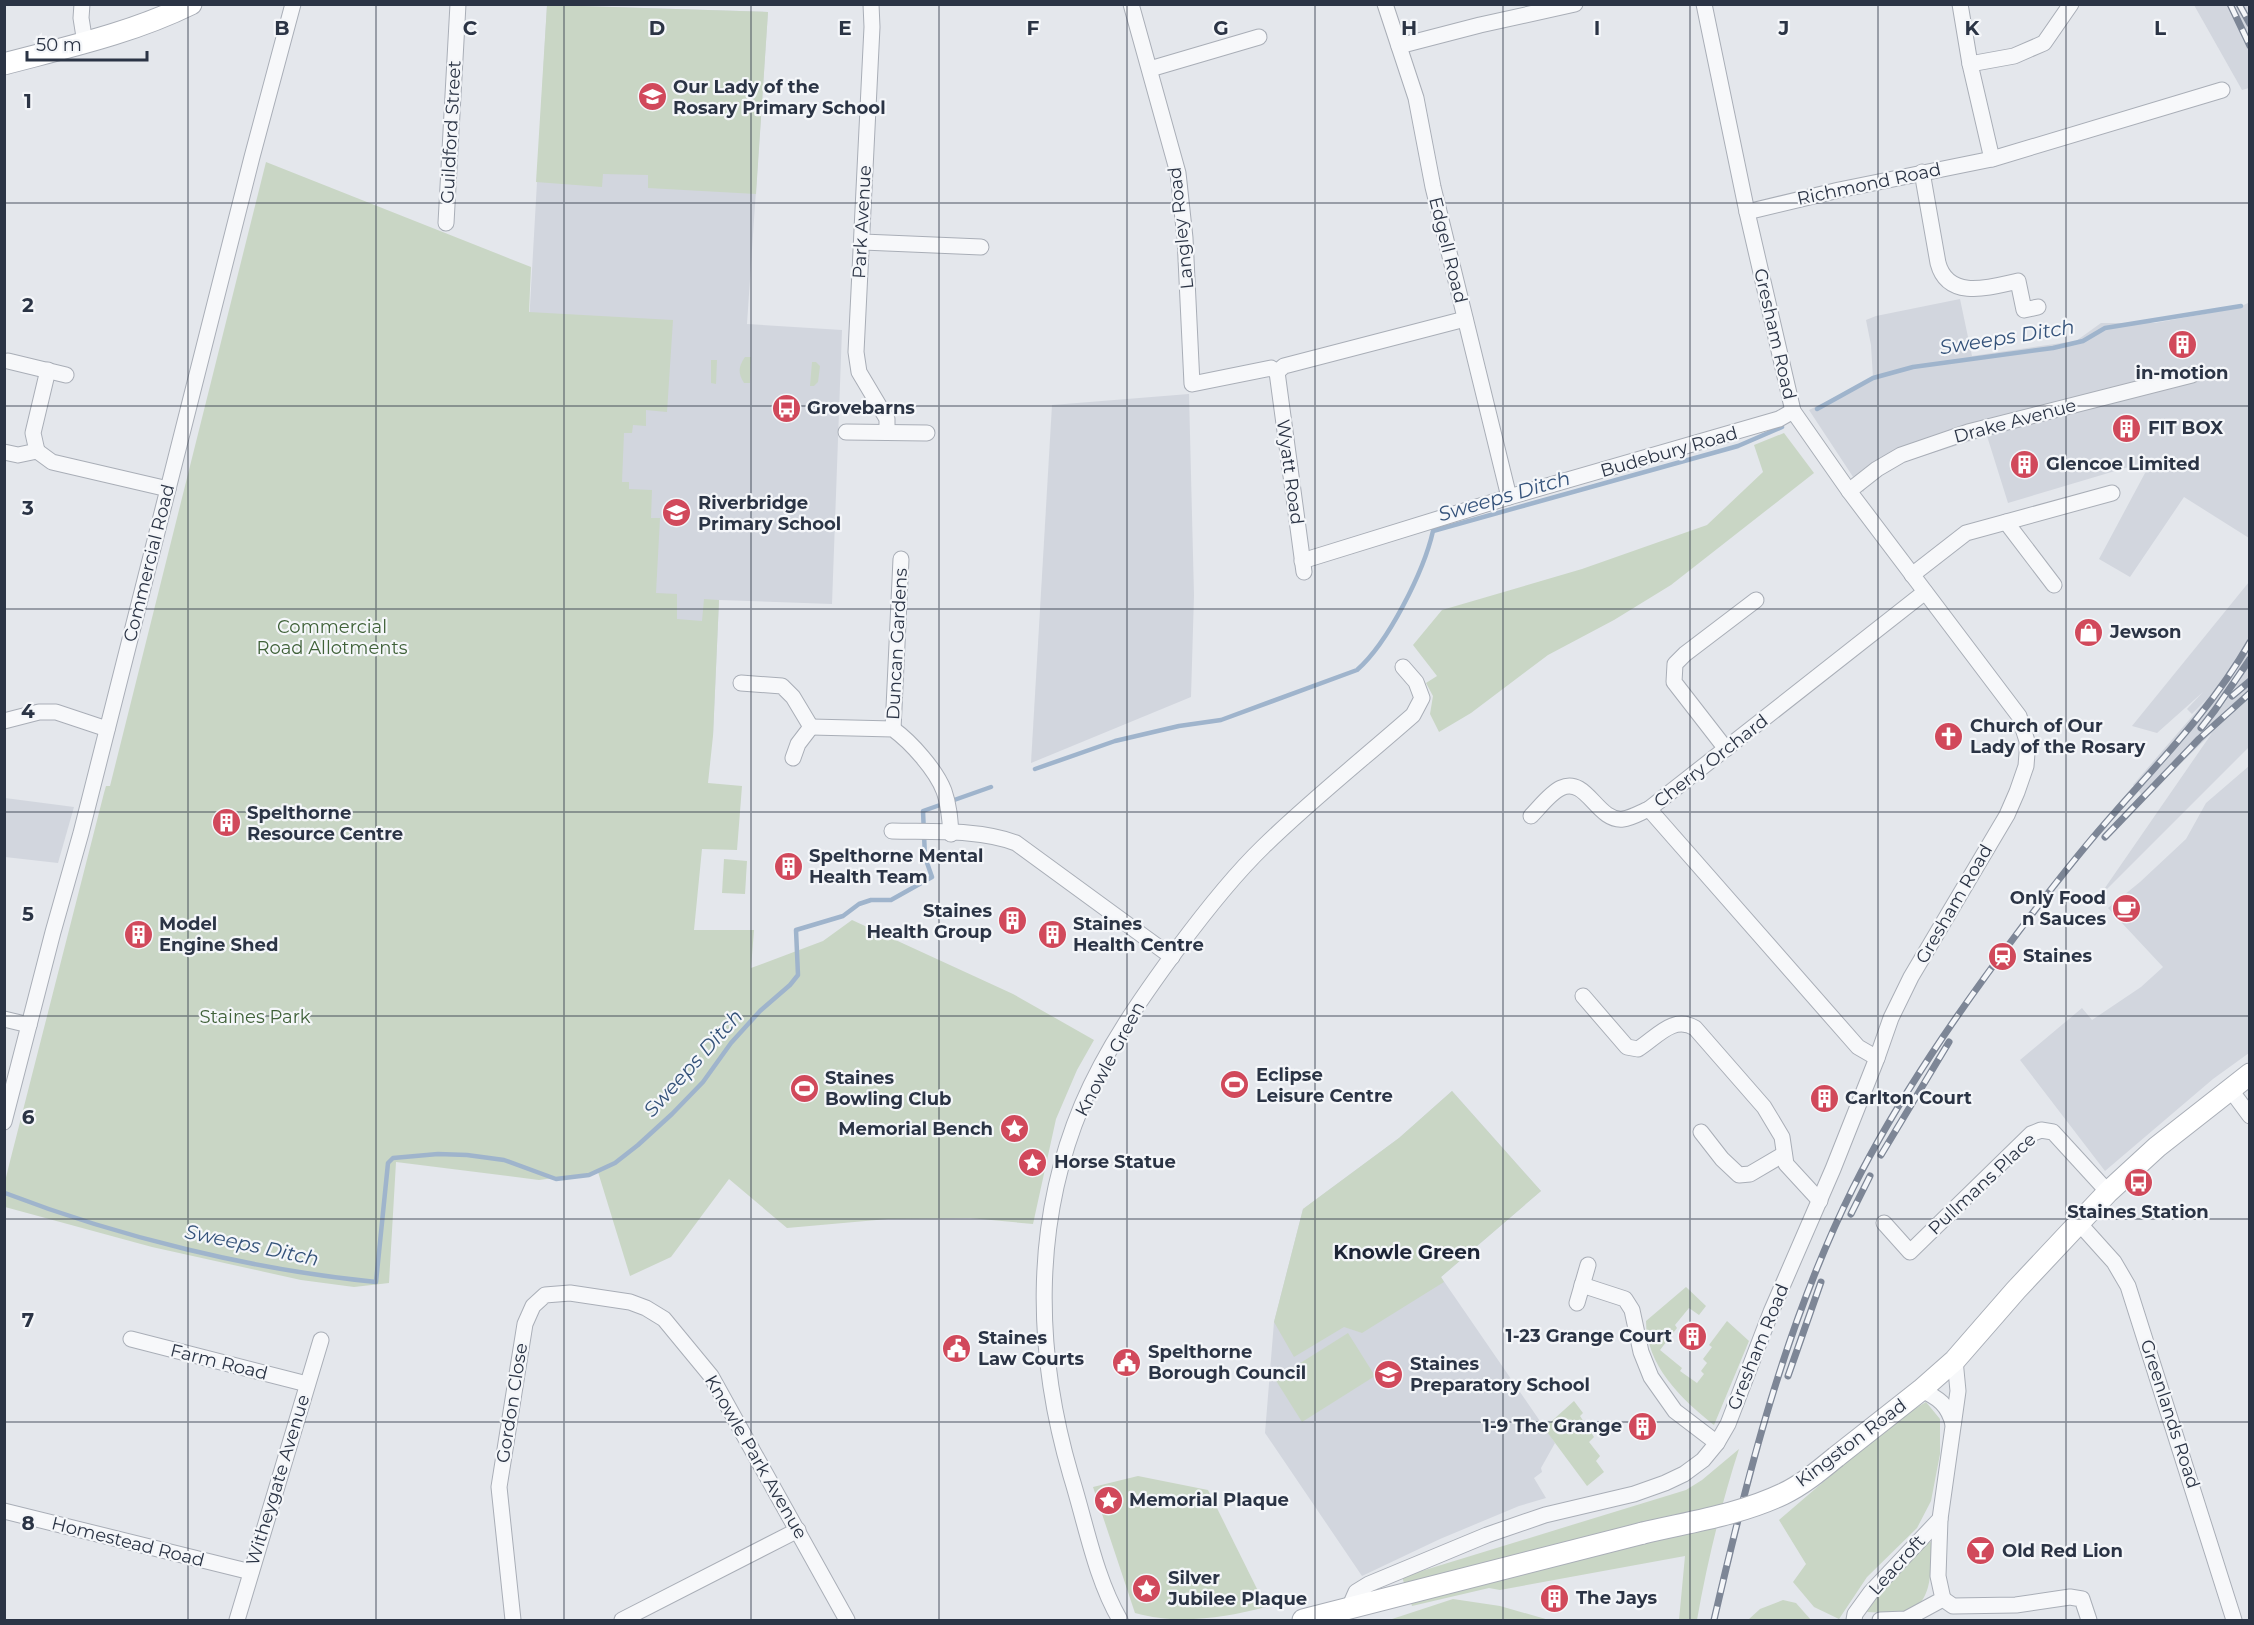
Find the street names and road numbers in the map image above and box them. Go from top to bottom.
street label: Guildford Street [436,60,466,204]
street label: Richmond Road [1795,158,1943,210]
street label: Park Avenue [848,164,876,279]
street label: Langley Road [1164,166,1198,290]
street label: Edgell Road [1424,195,1472,305]
street label: Gresham Road [1749,266,1801,402]
street label: Drake Avenue [1951,394,2079,448]
street label: Wyatt Road [1272,418,1308,526]
street label: Budebury Road [1598,422,1740,482]
street label: Commercial Road [119,482,179,644]
street label: Duncan Gardens [882,567,912,721]
street label: Cherry Orchard [1650,710,1772,812]
street label: Gresham Road [1911,840,1997,968]
street label: Knowle Green [1071,998,1149,1120]
street label: Pullmans Place [1924,1128,2041,1240]
street label: Gresham Road [1723,1281,1793,1413]
street label: Greenlands Road [2136,1337,2204,1491]
street label: Farm Road [168,1339,270,1385]
street label: Gordon Close [492,1341,532,1465]
street label: Knowle Park Avenue [700,1371,812,1543]
street label: Witheygate Avenue [242,1392,315,1568]
street label: Kingston Road [1791,1394,1911,1492]
street label: Homestead Road [49,1512,207,1572]
street label: Leacroft [1864,1530,1930,1600]

